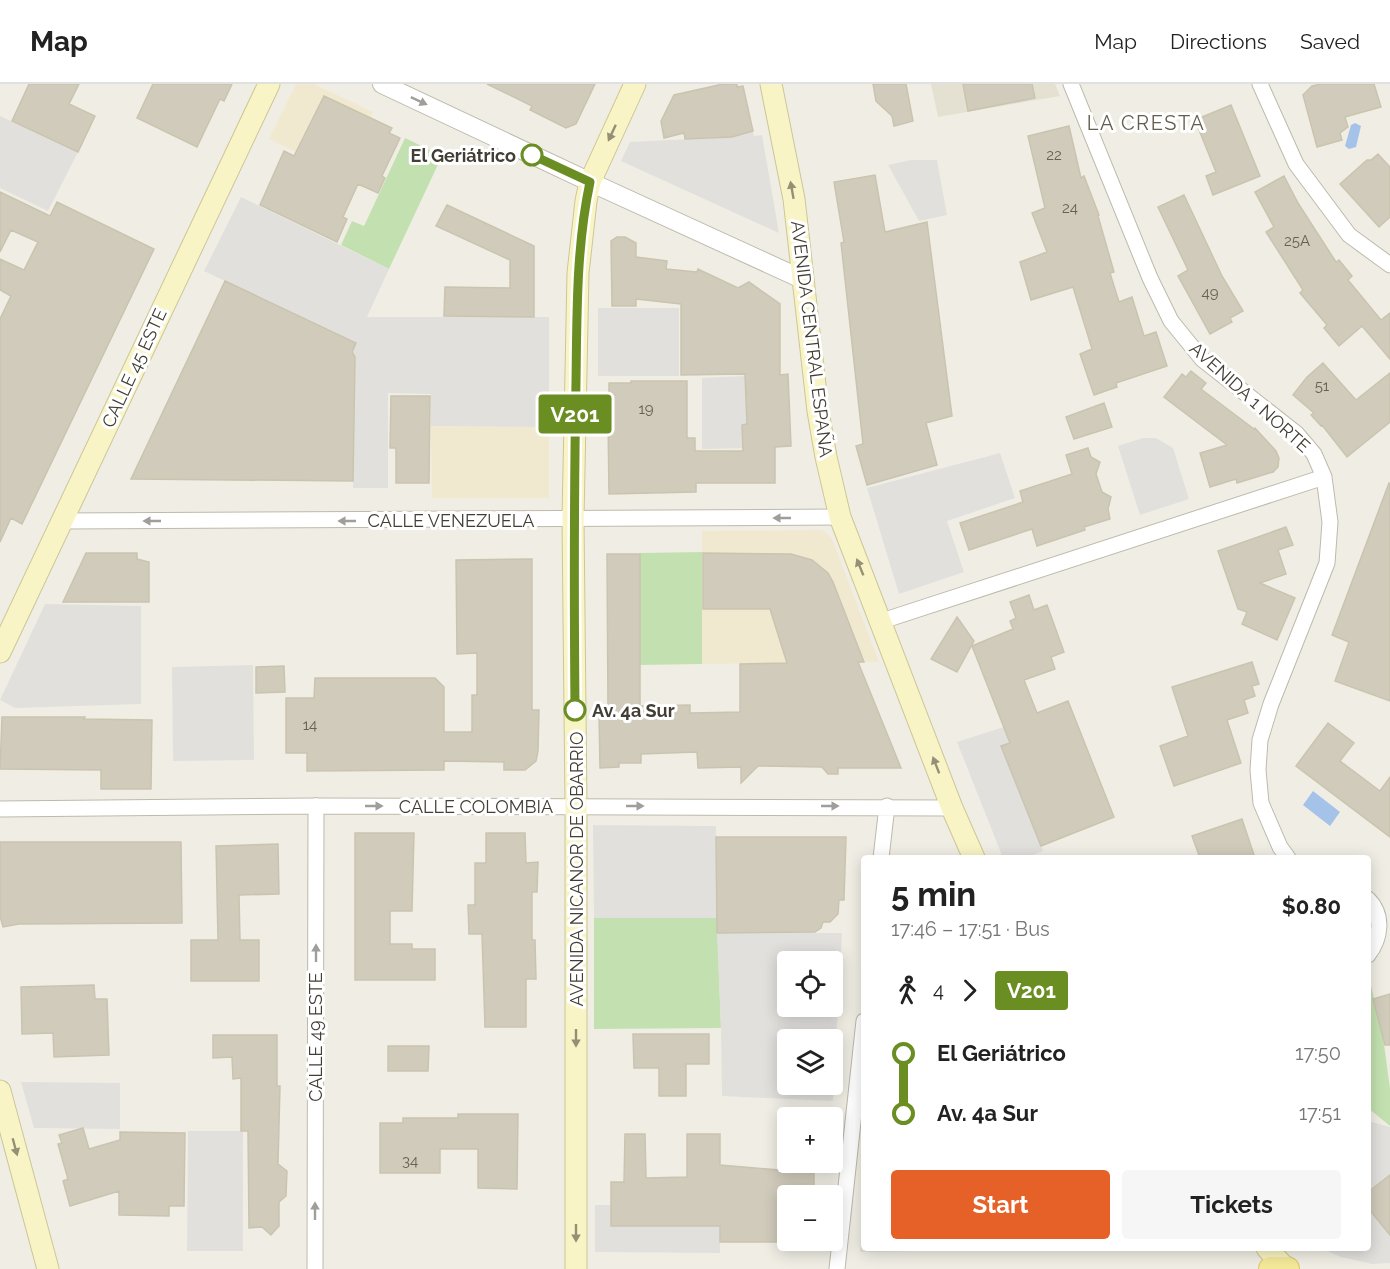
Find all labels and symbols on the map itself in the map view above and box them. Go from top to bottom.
one-way arrow [410,97,427,106]
district label: LA CRESTA [1087,111,1205,135]
one-way arrow [607,124,617,142]
marker: El Geriátrico [521,144,543,166]
place label: El Geriátrico [411,145,516,166]
house number: 22 [1046,146,1062,164]
one-way arrow [788,181,797,200]
house number: 24 [1062,199,1078,217]
street label: AVENIDA CENTRAL ESPAÑA [787,219,837,459]
house number: 25A [1284,232,1310,250]
house number: 49 [1202,284,1219,302]
street label: CALLE 45 ESTE [97,305,171,431]
street label: AVENIDA 1 NORTE [1186,337,1314,457]
house number: 51 [1315,377,1330,395]
line badge: V201 [533,394,617,434]
house number: 19 [638,400,654,418]
street label: CALLE VENEZUELA [368,510,534,531]
one-way arrow [772,513,791,523]
one-way arrow [142,516,161,526]
one-way arrow [337,516,356,526]
one-way arrow [855,557,865,575]
marker: Av. 4a Sur [564,699,586,721]
place label: Av. 4a Sur [592,700,675,721]
house number: 14 [303,716,317,734]
street label: AVENIDA NICANOR DE OBARRIO [566,731,587,1007]
one-way arrow [931,756,941,774]
street label: CALLE COLOMBIA [399,796,553,817]
one-way arrow [365,801,384,811]
one-way arrow [625,801,644,811]
one-way arrow [820,801,839,811]
one-way arrow [311,943,321,962]
street label: CALLE 49 ESTE [305,972,326,1102]
one-way arrow [571,1028,581,1047]
one-way arrow [11,1138,20,1156]
house number: 34 [402,1152,418,1170]
one-way arrow [310,1201,320,1220]
one-way arrow [571,1223,581,1242]

